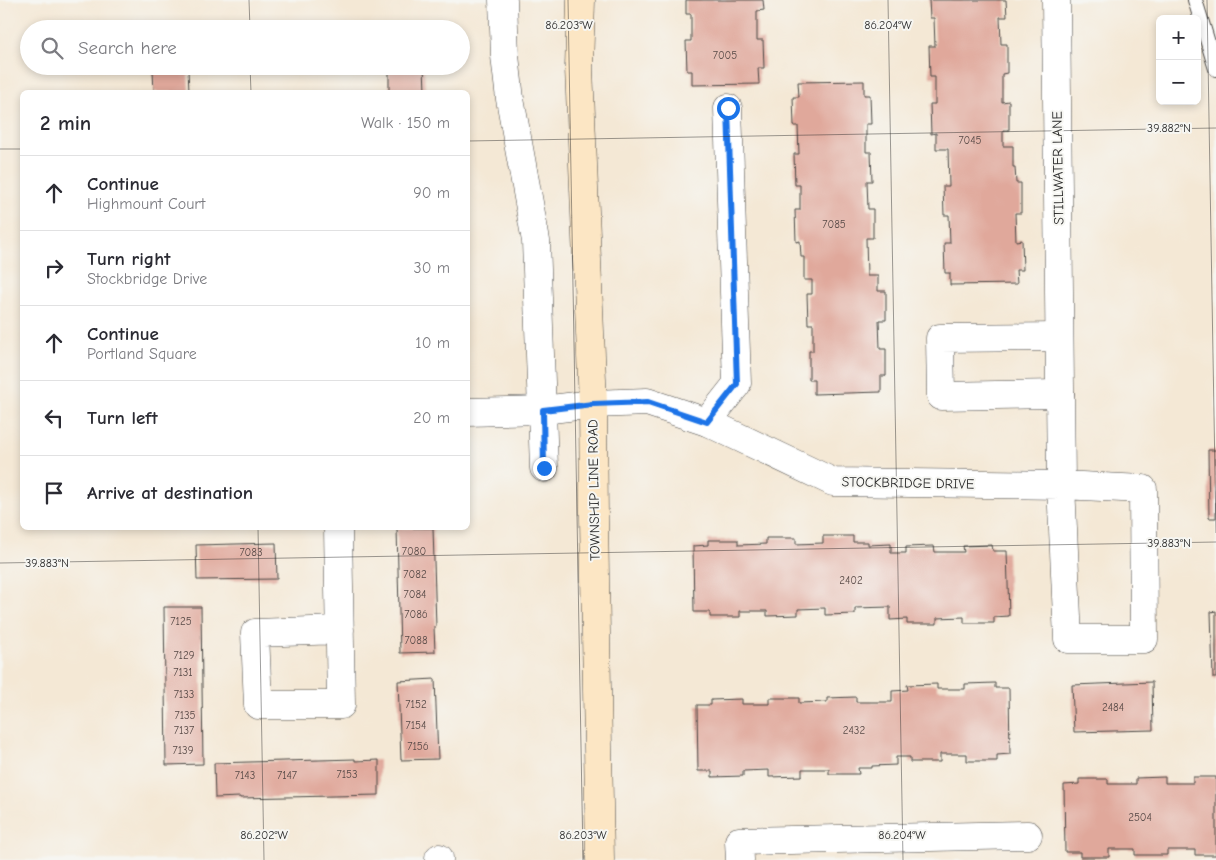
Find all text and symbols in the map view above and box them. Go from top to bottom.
map controls [1156,15,1201,105]
button: + [1156,15,1201,60]
text: 86.203°W [545,18,593,32]
text: 86.204°W [864,18,912,32]
search box [20,20,470,75]
icon: search [38,34,66,62]
text: Search here [78,37,177,59]
house number: 7005 [713,49,737,62]
button: − [1156,60,1201,105]
route start [717,97,740,120]
text: 2 min [40,111,91,135]
street label: STILLWATER LANE [1049,111,1067,225]
text: Walk · 150 m [361,114,450,132]
text: 39.882°N [1147,121,1191,135]
house number: 7045 [958,134,982,147]
text: Continue [87,173,159,195]
icon: ahead [40,179,68,207]
text: 90 m [413,184,450,202]
text: Highmount Court [87,195,205,213]
house number: 7085 [822,218,846,231]
text: Turn right [87,248,171,270]
icon: right [40,254,68,282]
text: 30 m [414,259,450,277]
text: Stockbridge Drive [87,270,207,288]
text: Continue [87,323,159,345]
icon: ahead [40,329,68,357]
text: 10 m [415,334,450,352]
text: Portland Square [87,345,197,363]
icon: left [40,404,68,432]
text: Turn left [87,407,158,429]
text: 20 m [413,409,450,427]
street label: TOWNSHIP LINE ROAD [584,419,604,561]
route end [533,457,556,480]
street label: STOCKBRIDGE DRIVE [841,473,975,493]
icon: arrive [40,479,68,507]
text: Arrive at destination [87,482,253,504]
text: 39.883°N [1147,536,1191,550]
house number: 7080 [402,545,426,558]
house number: 7083 [239,546,263,559]
text: 39.883°N [25,556,69,570]
house number: 7082 [403,568,427,581]
house number: 2402 [839,574,863,587]
house number: 7084 [404,588,426,601]
house number: 7086 [404,608,428,621]
house number: 7125 [170,615,192,628]
house number: 7088 [404,634,428,647]
house number: 7129 [173,649,195,662]
house number: 7131 [173,666,193,679]
house number: 7133 [174,688,194,701]
house number: 7152 [405,698,427,711]
house number: 2484 [1102,701,1124,714]
house number: 7135 [174,709,196,722]
house number: 7154 [406,719,426,732]
house number: 7137 [174,724,194,737]
house number: 2432 [843,724,865,737]
house number: 7156 [407,740,429,753]
house number: 7139 [173,744,194,757]
house number: 7153 [336,768,358,781]
house number: 7143 [235,769,255,782]
house number: 7147 [277,769,297,782]
house number: 2504 [1128,811,1152,824]
text: 86.202°W [240,828,288,842]
text: 86.203°W [559,828,607,842]
text: 86.204°W [878,828,926,842]

